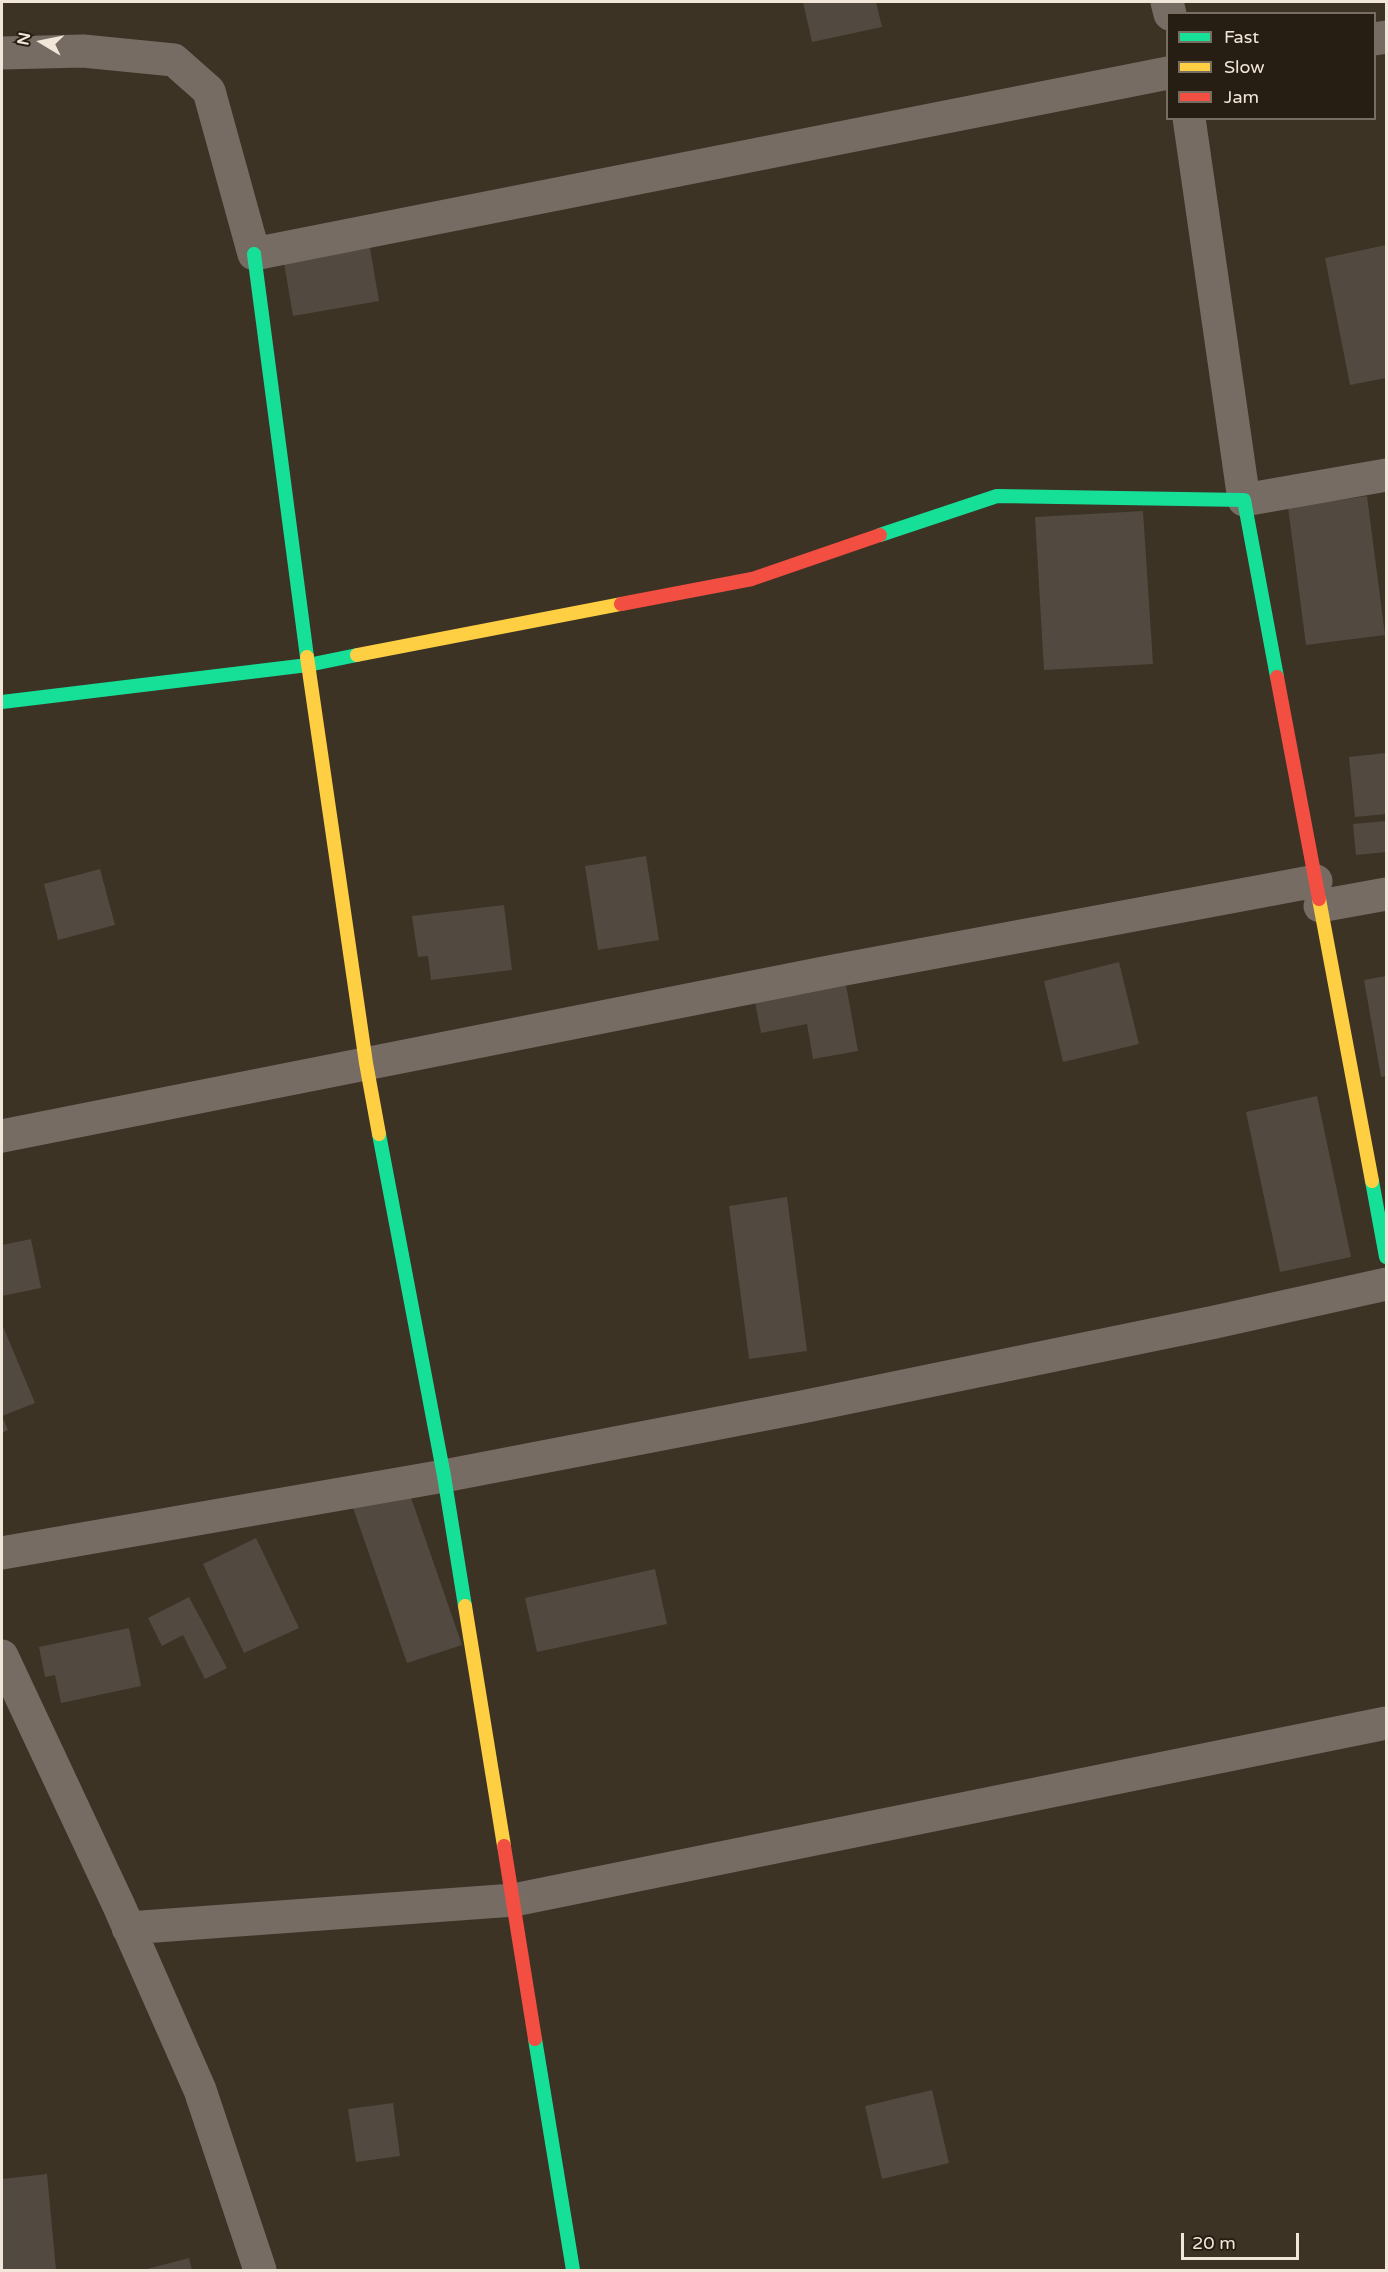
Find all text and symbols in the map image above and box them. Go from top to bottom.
north arrow [12,12,72,72]
legend [1166,12,1376,120]
text: Fast [1224,26,1259,48]
text: N [13,31,35,47]
text: Slow [1224,56,1265,78]
text: Jam [1224,86,1259,108]
scale bar [1184,2221,1302,2259]
text: 20 m [1192,2232,1236,2254]

